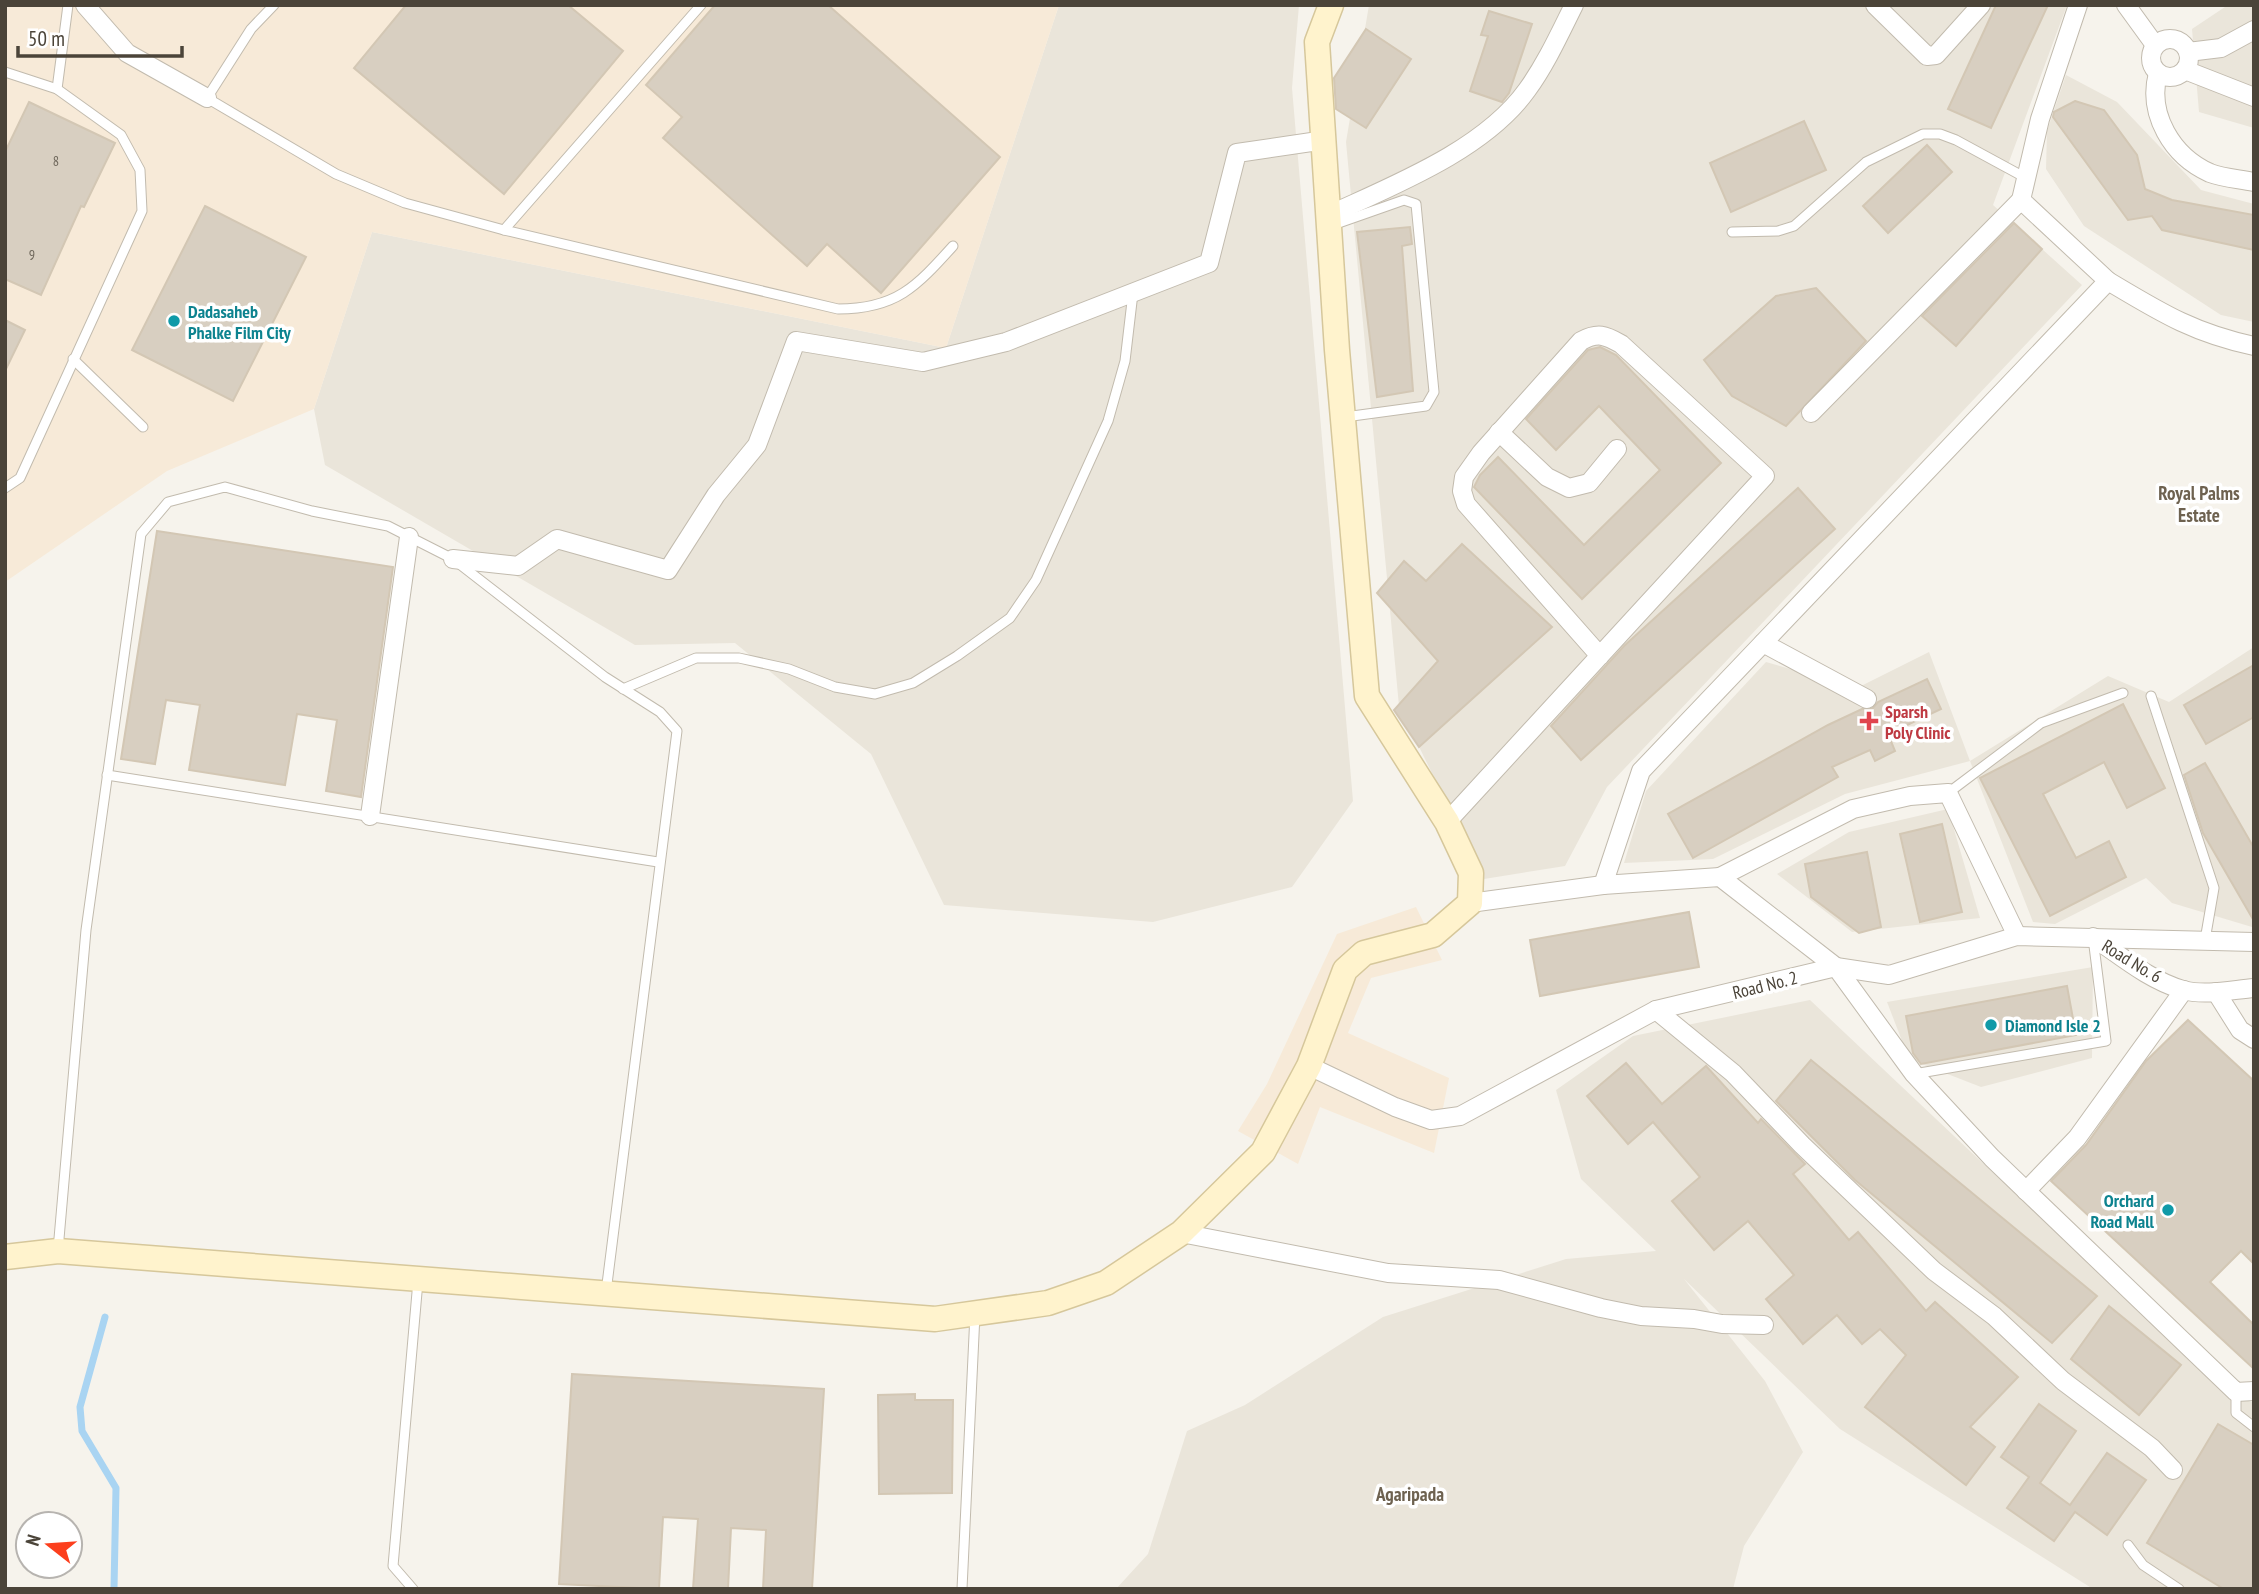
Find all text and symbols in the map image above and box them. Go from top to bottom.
scale bar [18,14,182,58]
text: 50 m [28,25,65,52]
house number: 8 [53,152,59,170]
house number: 9 [29,246,35,264]
place label: Dadasaheb Phalke Film City [188,300,292,344]
marker: Dadasaheb Phalke Film City [166,313,182,329]
district label: Royal Palms Estate [2158,481,2240,527]
place label: Sparsh Poly Clinic [1885,700,1951,744]
marker: Sparsh Poly Clinic [1859,711,1879,731]
street label: Road No. 6 [2098,934,2166,988]
street label: Road No. 2 [1730,966,1800,1004]
place label: Diamond Isle 2 [2005,1014,2101,1037]
marker: Diamond Isle 2 [1983,1017,1999,1033]
place label: Orchard Road Mall [2090,1189,2155,1233]
marker: Orchard Road Mall [2160,1202,2176,1218]
district label: Agaripada [1375,1482,1444,1506]
north arrow [14,1510,84,1580]
text: N [20,1532,46,1548]

